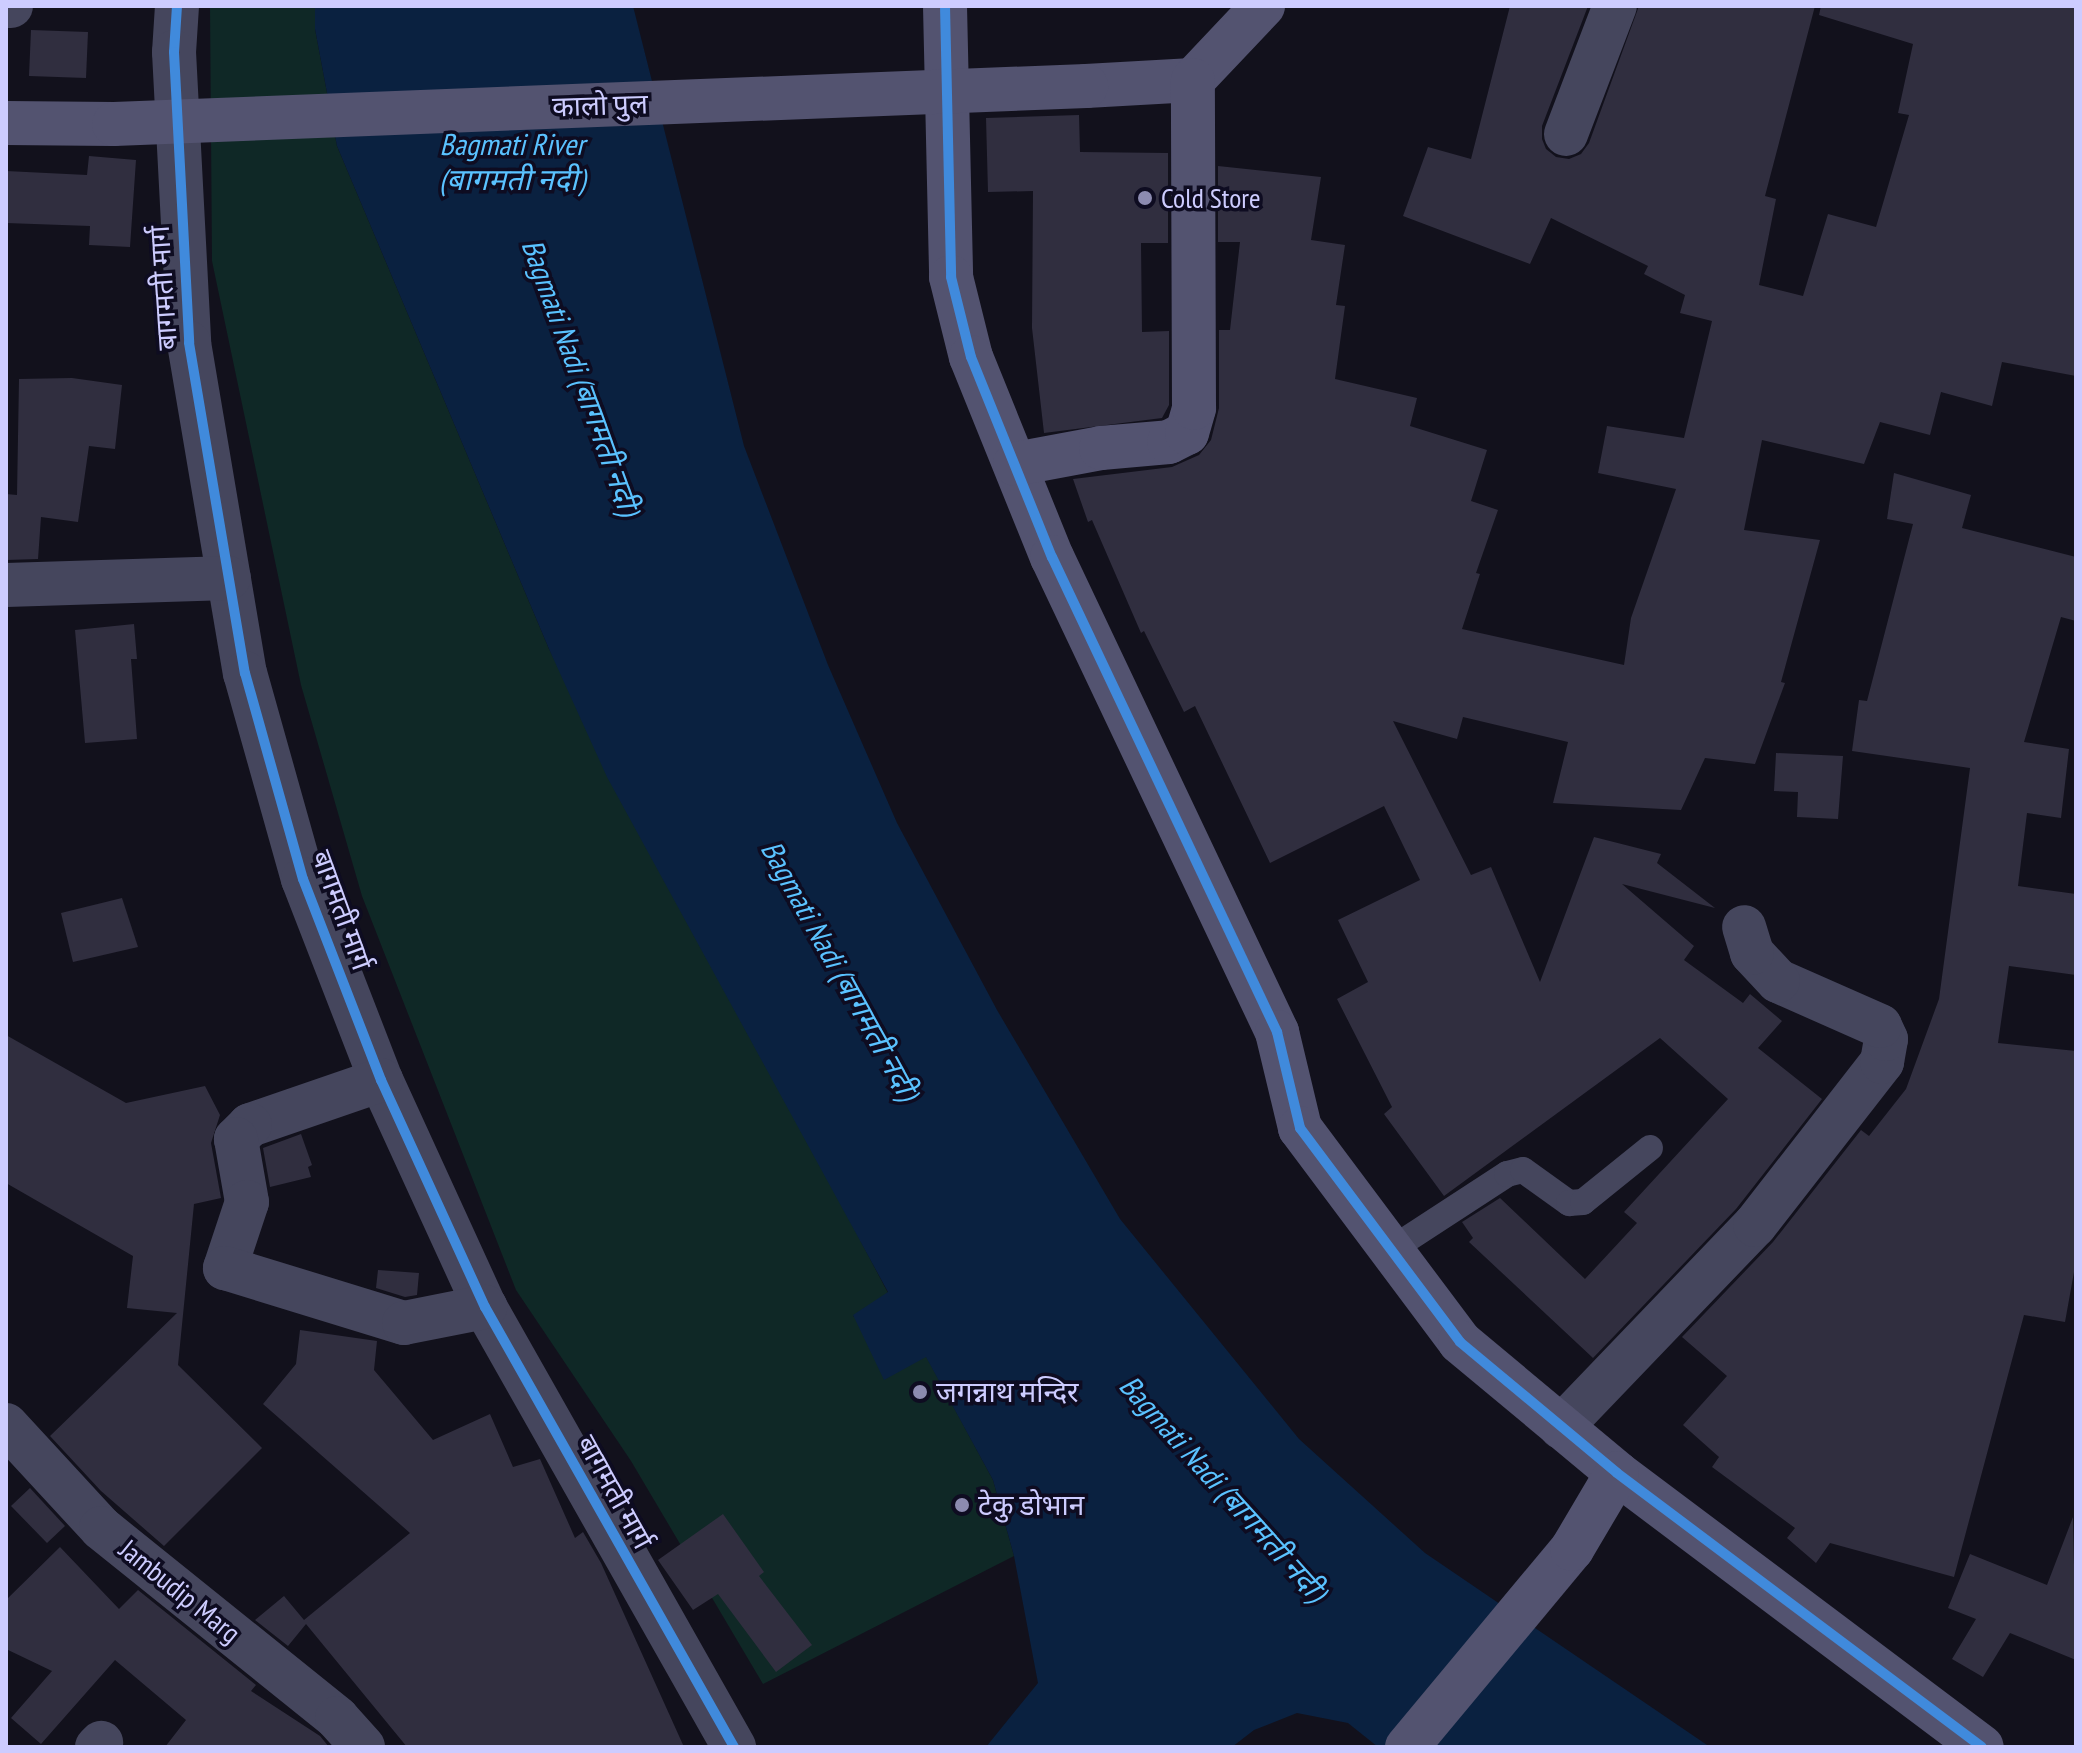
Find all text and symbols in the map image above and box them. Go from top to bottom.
street label: कालो पुल [552,87,648,123]
water label: Bagmati River (बागमती नदी) [439,126,585,196]
place label: Cold Store [1161,181,1261,215]
marker: Cold Store [1136,189,1154,207]
street label: बागमती मार्ग [142,225,184,351]
water label: Bagmati Nadi (बागमती नदी) [514,234,648,520]
water label: Bagmati Nadi (बागमती नदी) [754,834,926,1106]
street label: बागमती मार्ग [305,846,379,974]
water label: Bagmati Nadi (बागमती नदी) [1112,1368,1334,1608]
place label: जगन्नाथ मन्दिर [936,1375,1079,1409]
marker: जगन्नाथ मन्दिर [911,1383,929,1401]
street label: बागमती मार्ग [570,1429,660,1555]
place label: टेकु डोभान [978,1488,1084,1522]
marker: टेकु डोभान [953,1496,971,1514]
street label: Jambudip Marg [113,1532,247,1650]

